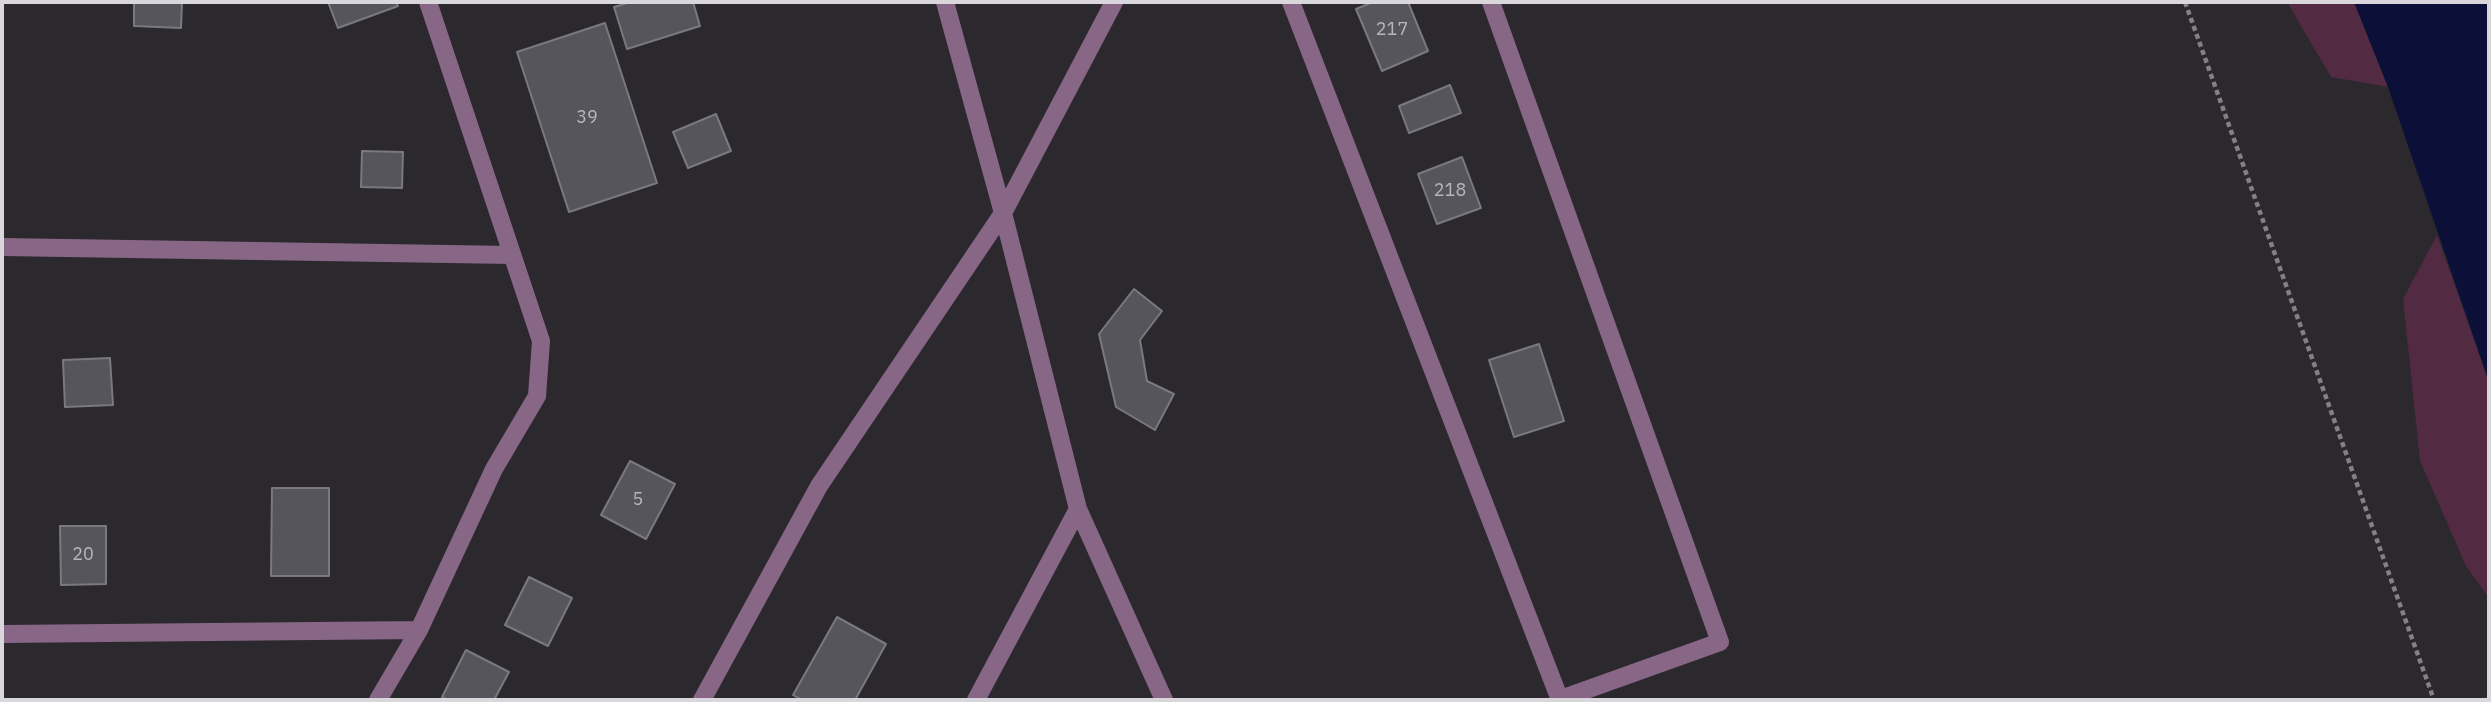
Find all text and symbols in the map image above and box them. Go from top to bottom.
house number: 217 [1376,19,1408,41]
house number: 39 [576,107,598,129]
house number: 218 [1434,180,1466,202]
house number: 5 [633,489,643,511]
house number: 20 [72,544,94,566]

